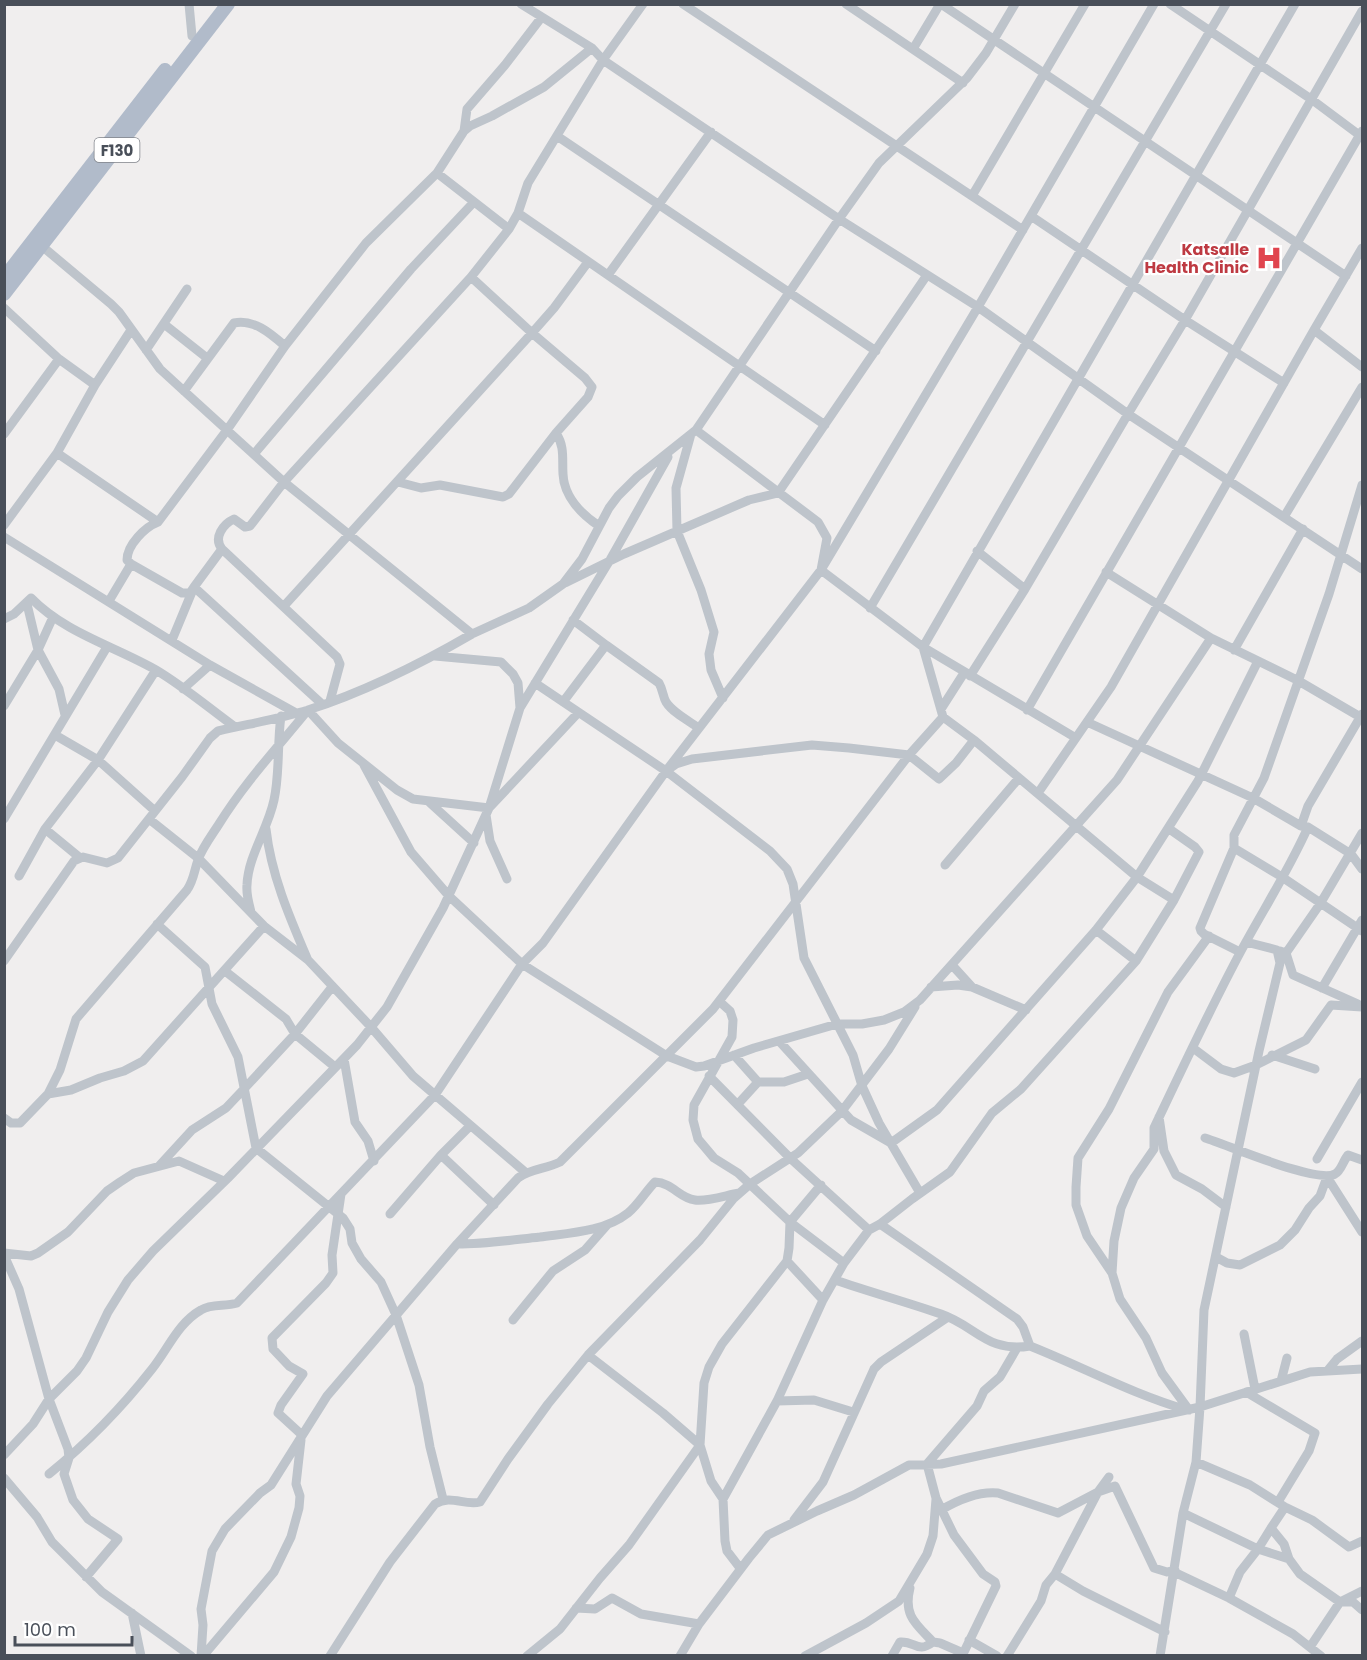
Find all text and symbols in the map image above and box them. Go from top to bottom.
road number: F130 [94,138,140,162]
place label: Katsalle Health Clinic [1144,238,1249,279]
hospital icon: Katsalle Health Clinic [1254,243,1284,273]
scale bar [15,1609,132,1647]
text: 100 m [24,1617,76,1642]

